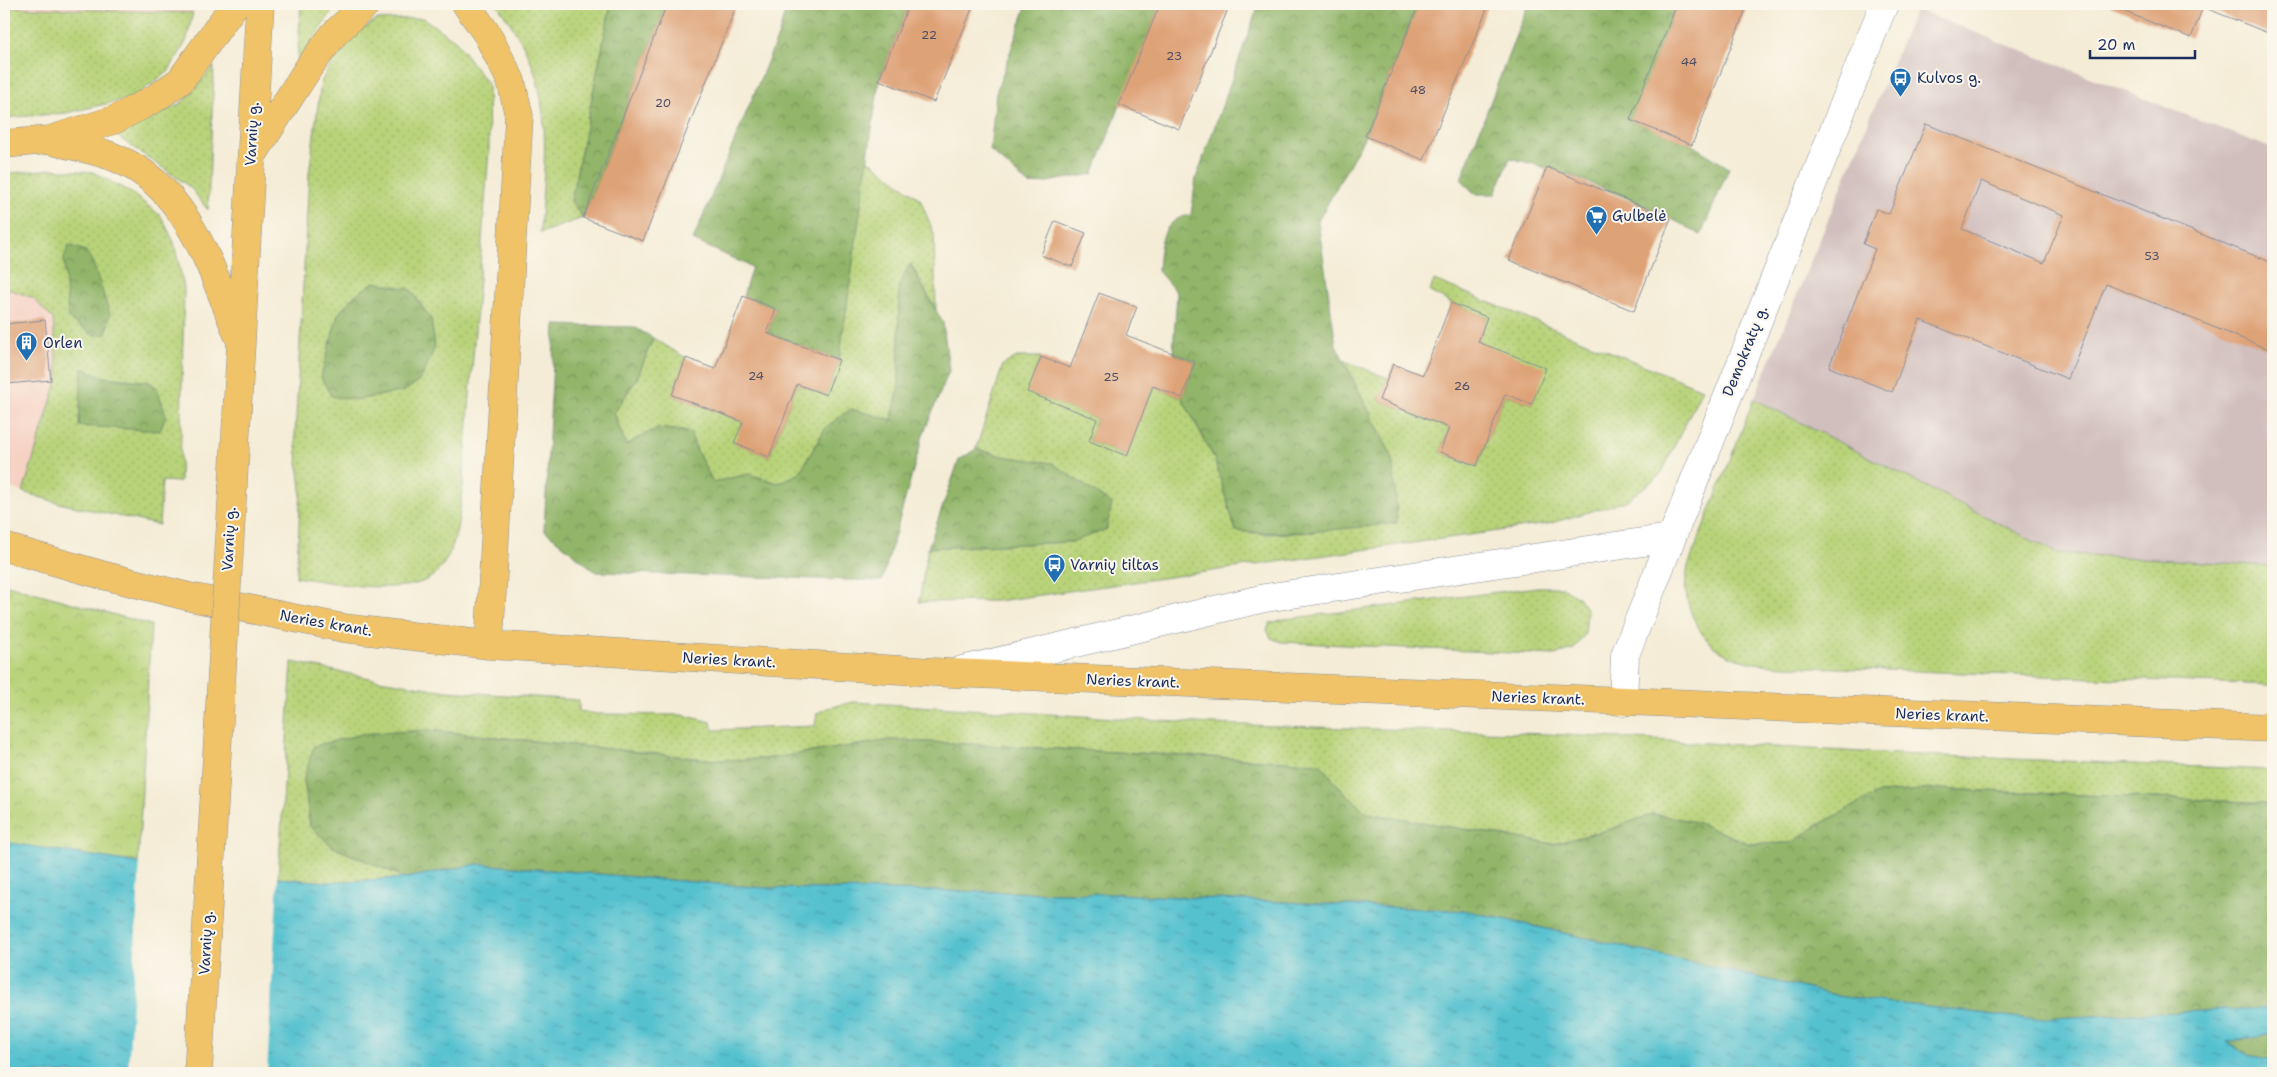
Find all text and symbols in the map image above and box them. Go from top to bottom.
house number: 22 [921,27,937,43]
scale bar [2090,28,2194,60]
text: 20 m [2097,35,2136,55]
house number: 23 [1166,48,1182,64]
house number: 44 [1681,54,1697,70]
bus stop icon: Kulvos g. [1889,66,1913,97]
place label: Kulvos g. [1917,68,1981,88]
house number: 48 [1410,82,1426,98]
house number: 20 [655,95,671,111]
street label: Varnių g. [240,101,264,167]
supermarket icon: Gulbelė [1584,204,1608,235]
place label: Gulbelė [1612,206,1667,226]
house number: 53 [2144,248,2160,264]
street label: Demokratų g. [1718,303,1772,399]
building icon: Orlen [15,331,39,362]
place label: Orlen [43,333,82,353]
house number: 24 [748,368,764,384]
house number: 25 [1103,369,1119,385]
house number: 26 [1454,378,1470,394]
street label: Varnių g. [217,506,241,572]
bus stop icon: Varnių tiltas [1042,553,1066,584]
place label: Varnių tiltas [1070,555,1159,575]
street label: Neries krant. [278,605,374,641]
street label: Neries krant. [682,648,776,672]
street label: Neries krant. [1086,669,1180,693]
street label: Neries krant. [1491,686,1585,710]
street label: Neries krant. [1895,703,1989,727]
street label: Varnių g. [194,910,218,976]

